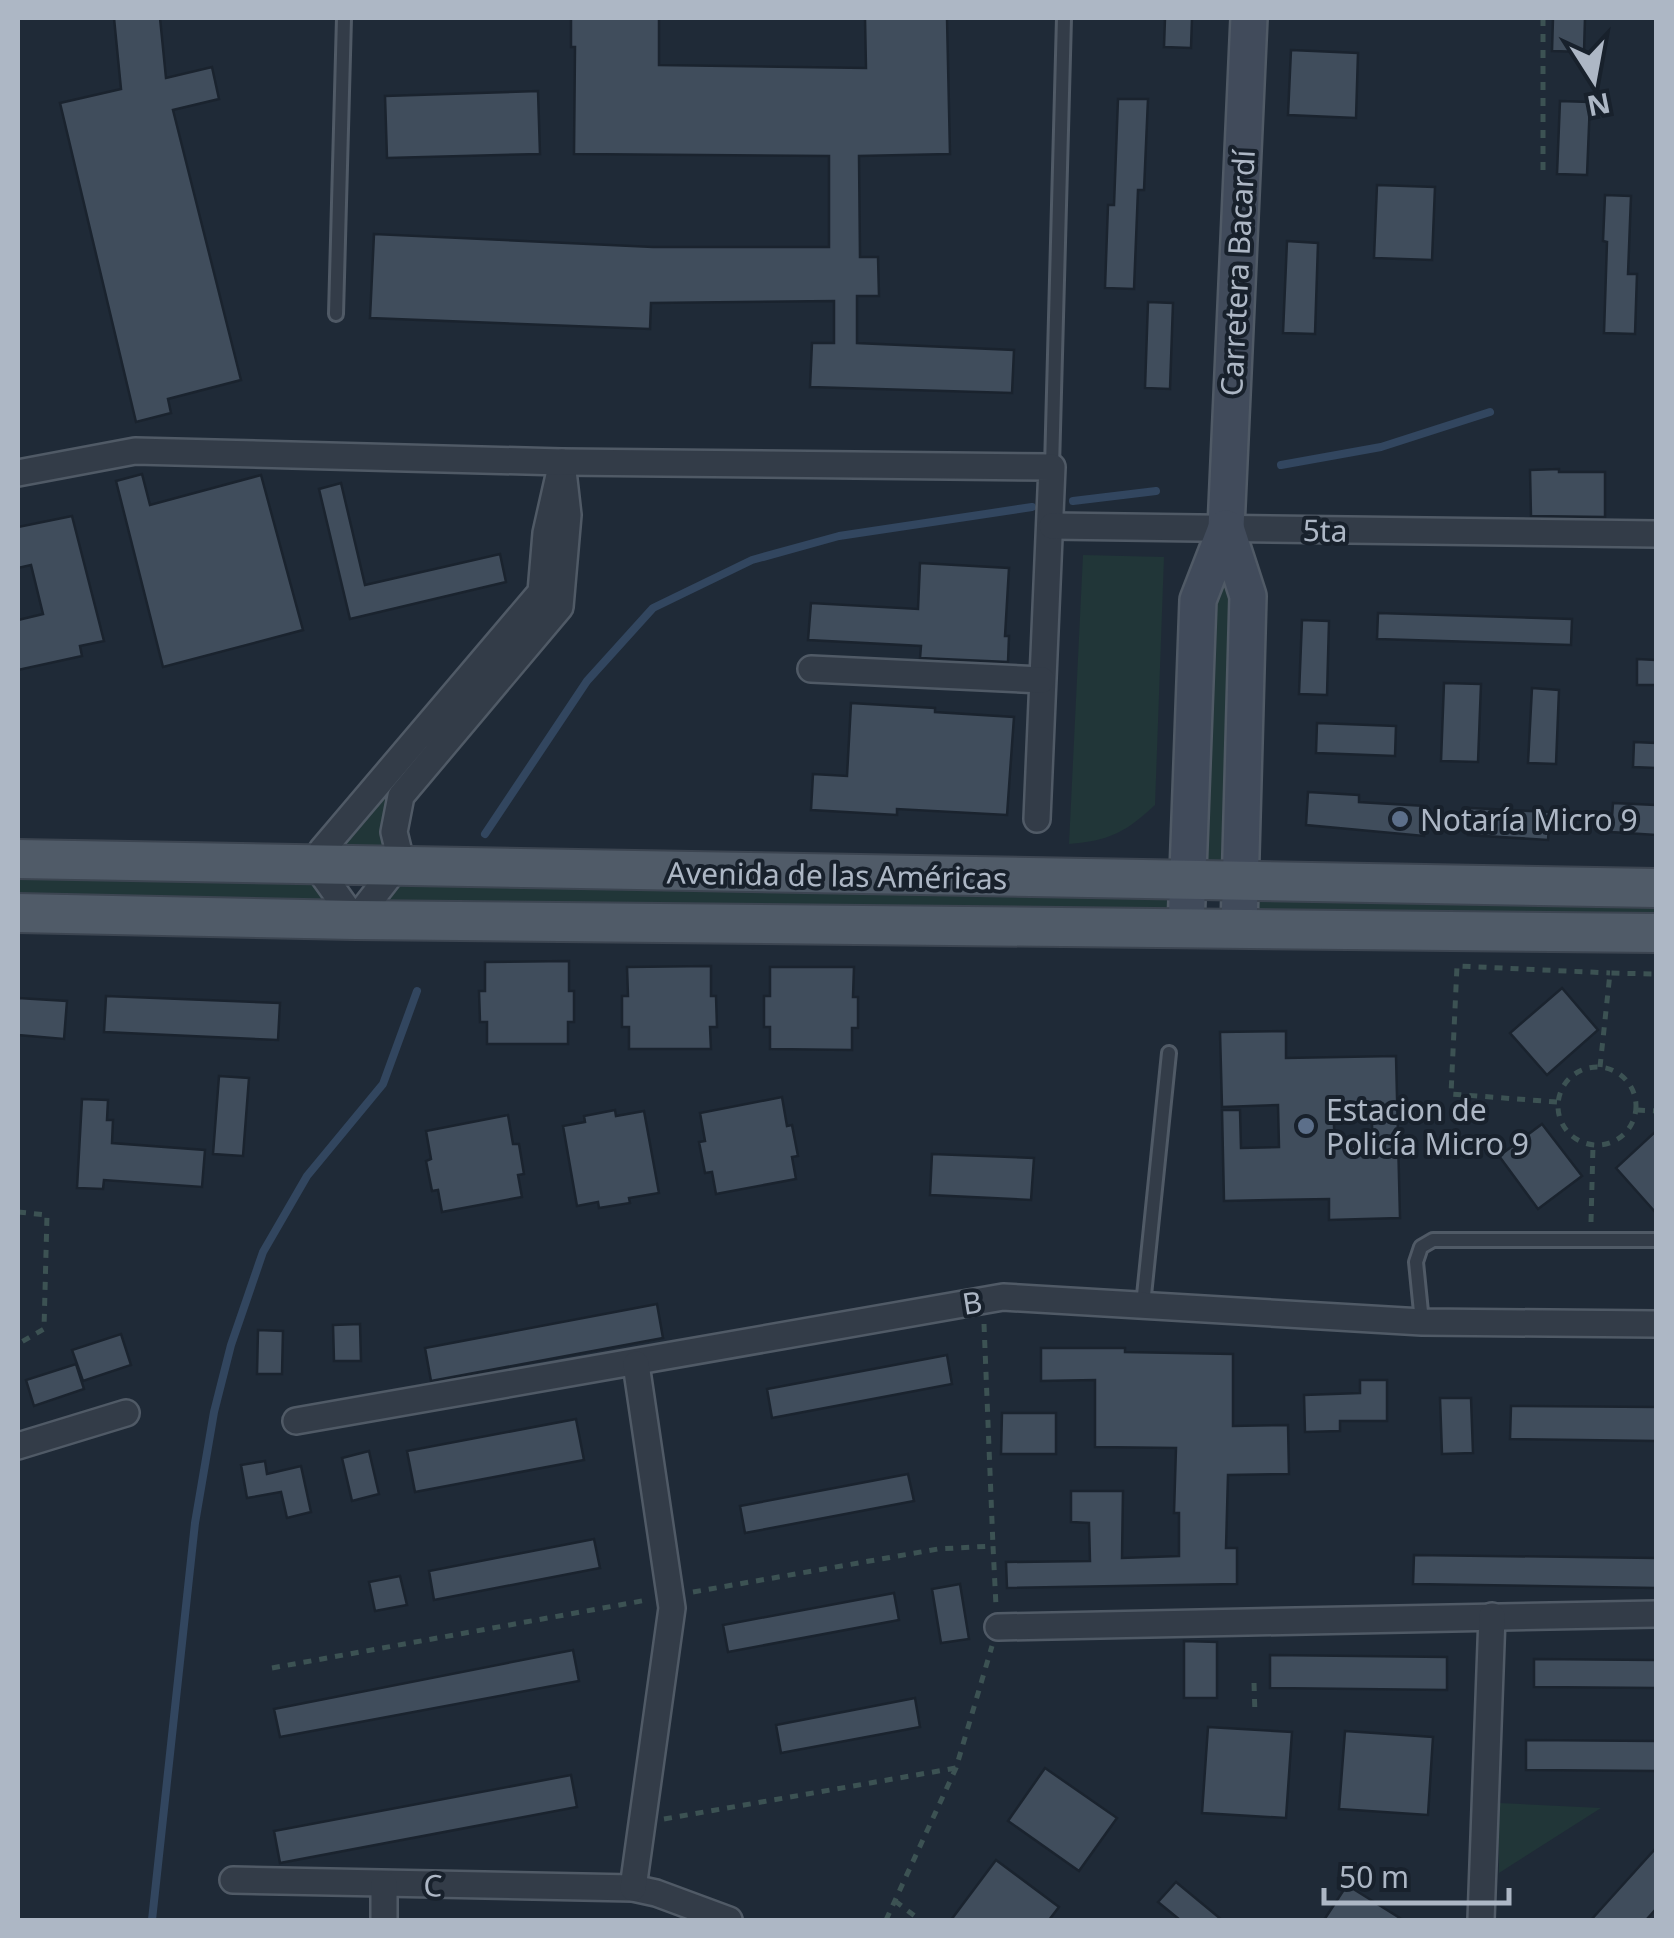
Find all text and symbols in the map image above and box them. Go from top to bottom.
north arrow [1544,30,1644,130]
text: N [1584,85,1614,126]
street label: Carretera Bacardí [1210,148,1264,397]
street label: 5ta [1302,509,1348,551]
place label: Notaría Micro 9 [1420,799,1638,840]
marker: Notaría Micro 9 [1389,808,1411,830]
street label: Avenida de las Américas [666,852,1008,898]
place label: Estacion de Policía Micro 9 [1326,1089,1529,1164]
marker: Estacion de Policía Micro 9 [1295,1115,1317,1137]
street label: B [959,1280,985,1324]
scale bar [1324,1843,1509,1905]
text: 50 m [1339,1856,1409,1897]
street label: C [423,1864,443,1906]

